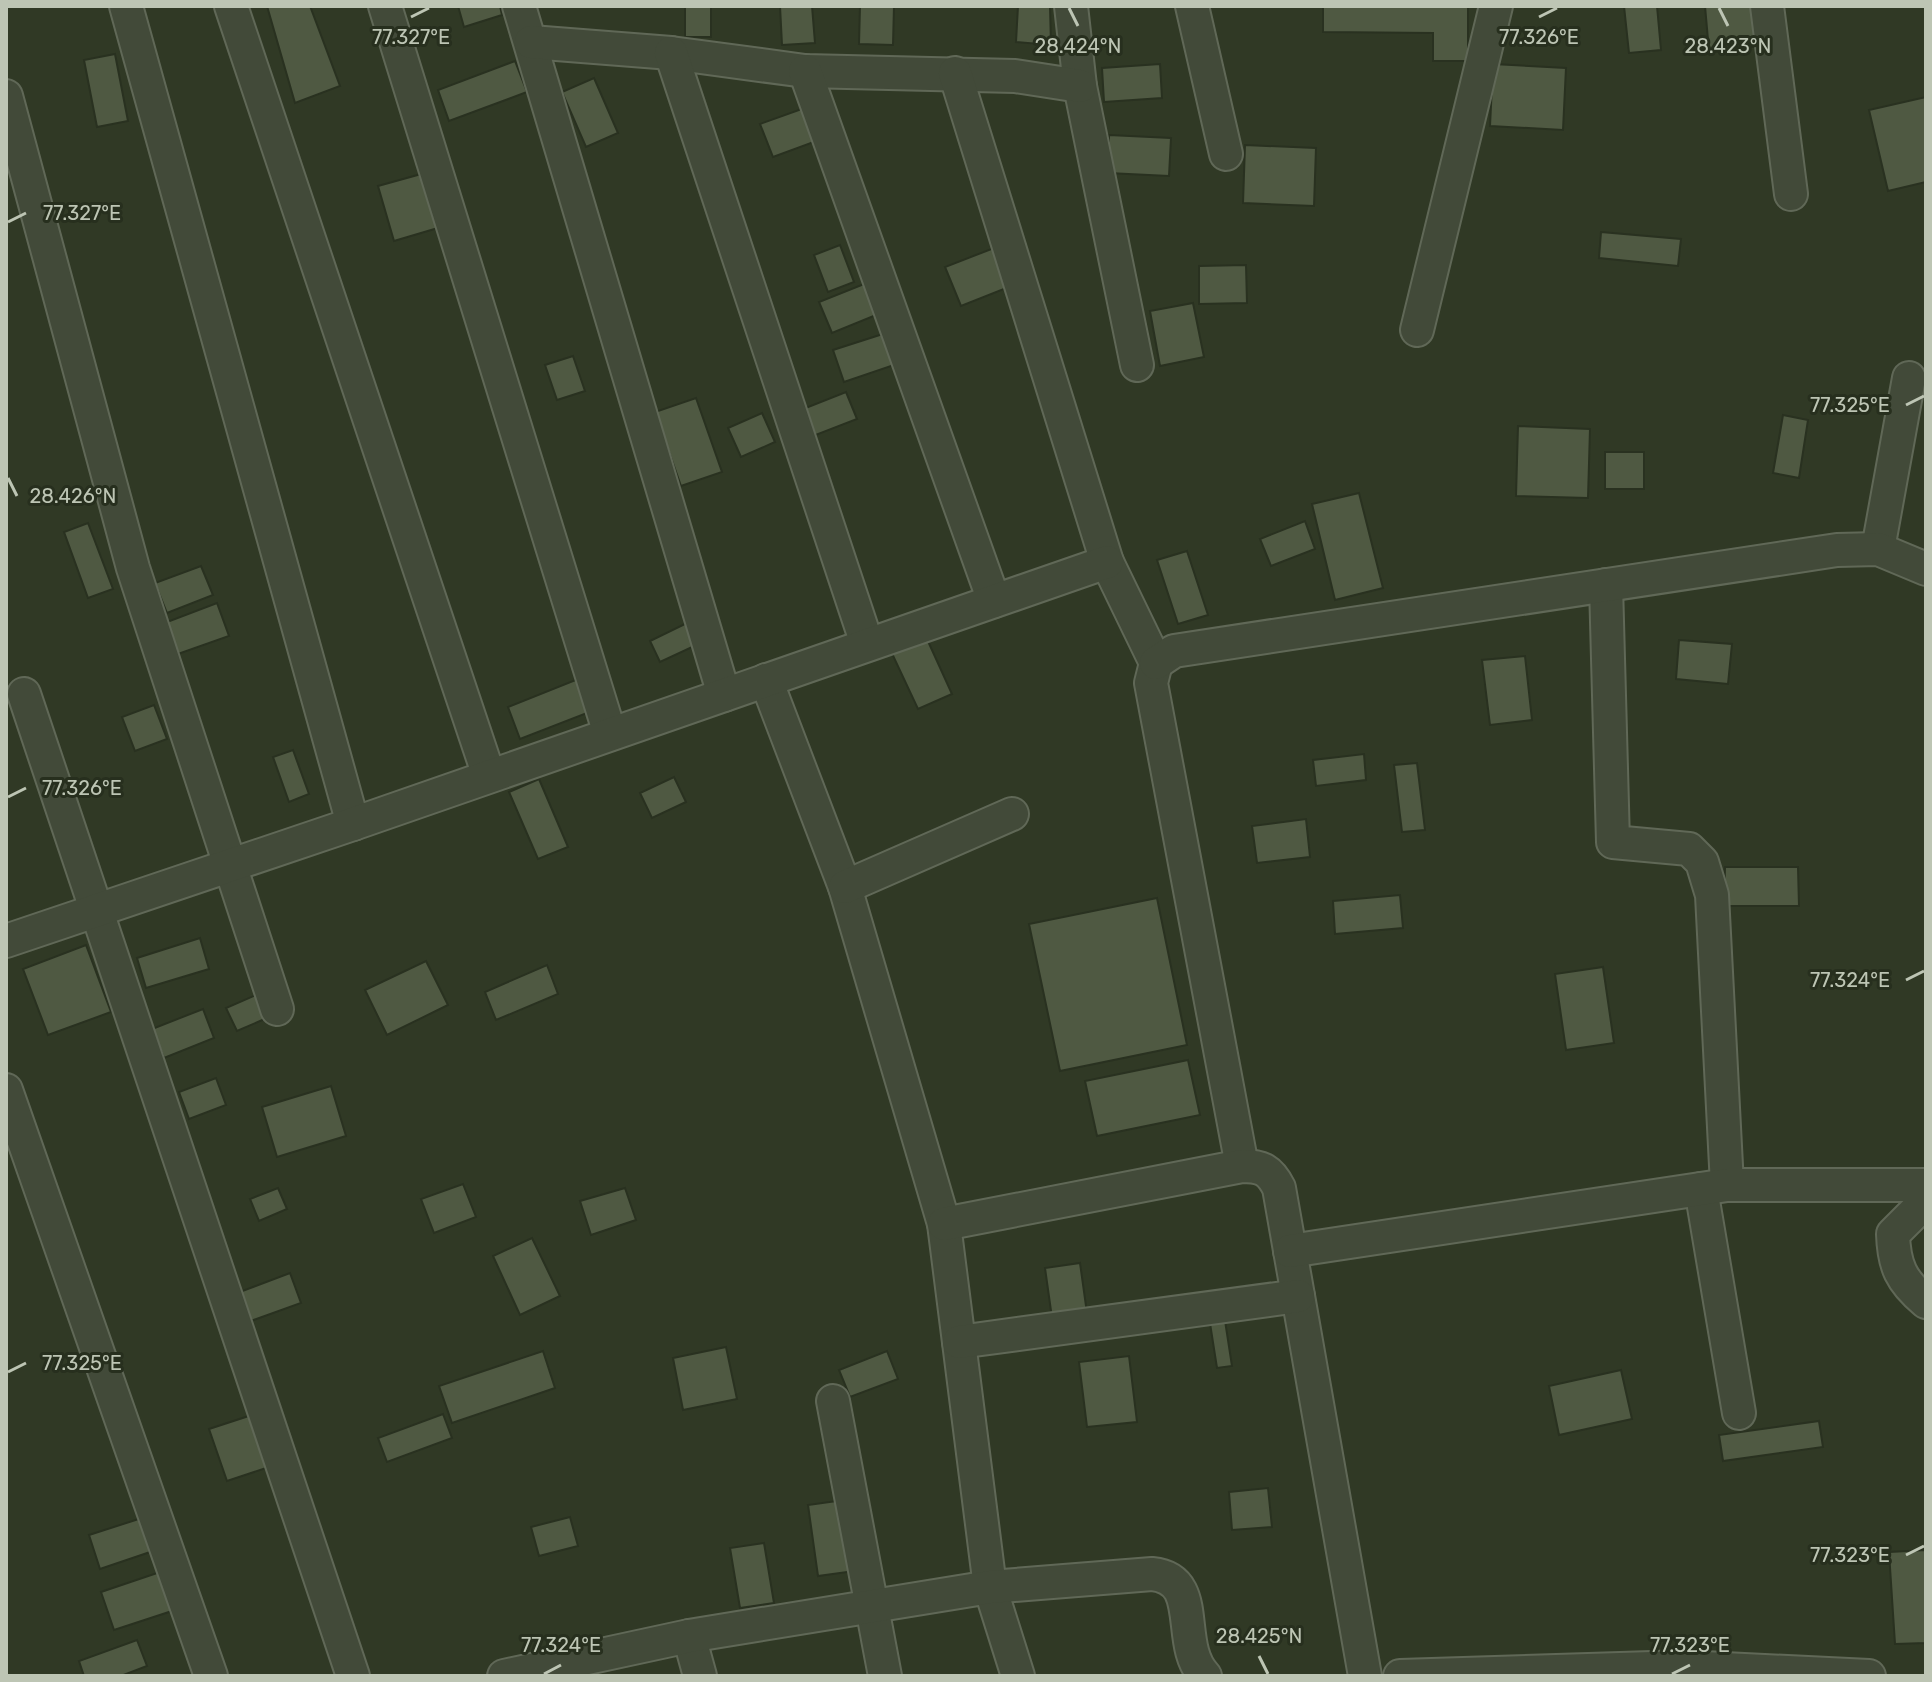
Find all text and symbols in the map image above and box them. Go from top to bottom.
text: 77.327°E [372,25,450,49]
text: 77.326°E [1499,25,1579,49]
text: 28.424°N [1034,34,1122,58]
text: 28.423°N [1685,34,1771,58]
text: 77.327°E [43,201,121,225]
text: 77.325°E [1810,393,1890,417]
text: 28.426°N [30,484,116,508]
text: 77.326°E [42,776,122,800]
text: 77.324°E [1810,968,1890,992]
text: 77.325°E [42,1351,122,1375]
text: 77.323°E [1810,1543,1890,1567]
text: 28.425°N [1216,1624,1302,1648]
text: 77.324°E [521,1633,601,1657]
text: 77.323°E [1650,1633,1730,1657]

